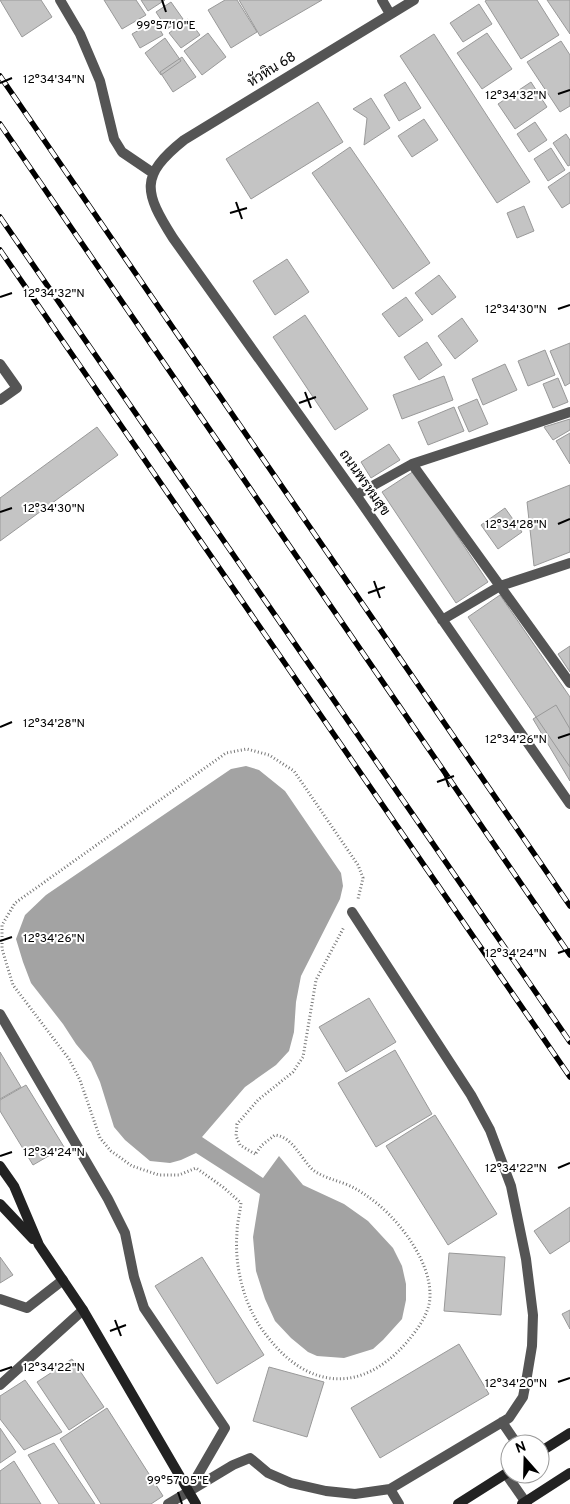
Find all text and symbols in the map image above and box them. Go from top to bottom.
text: 99°57'10"E [136,18,196,34]
street label: หัวหิน 68 [244,48,299,92]
text: 12°34'34"N [23,72,85,88]
text: 12°34'32"N [485,88,547,104]
text: 12°34'32"N [23,286,85,302]
text: 12°34'30"N [485,302,547,318]
street label: ถนนพรหมสุข [335,447,393,519]
text: 12°34'30"N [23,501,85,517]
text: 12°34'28"N [485,517,547,533]
text: 12°34'28"N [23,716,85,732]
text: 12°34'26"N [485,732,547,748]
text: 12°34'26"N [23,931,85,947]
text: 12°34'24"N [485,946,547,962]
text: 12°34'24"N [23,1145,85,1161]
text: 12°34'22"N [485,1161,547,1177]
text: 12°34'22"N [23,1360,85,1376]
text: 12°34'20"N [485,1376,547,1392]
north arrow [500,1434,550,1484]
text: N [513,1438,529,1458]
text: 99°57'05"E [147,1473,209,1489]

